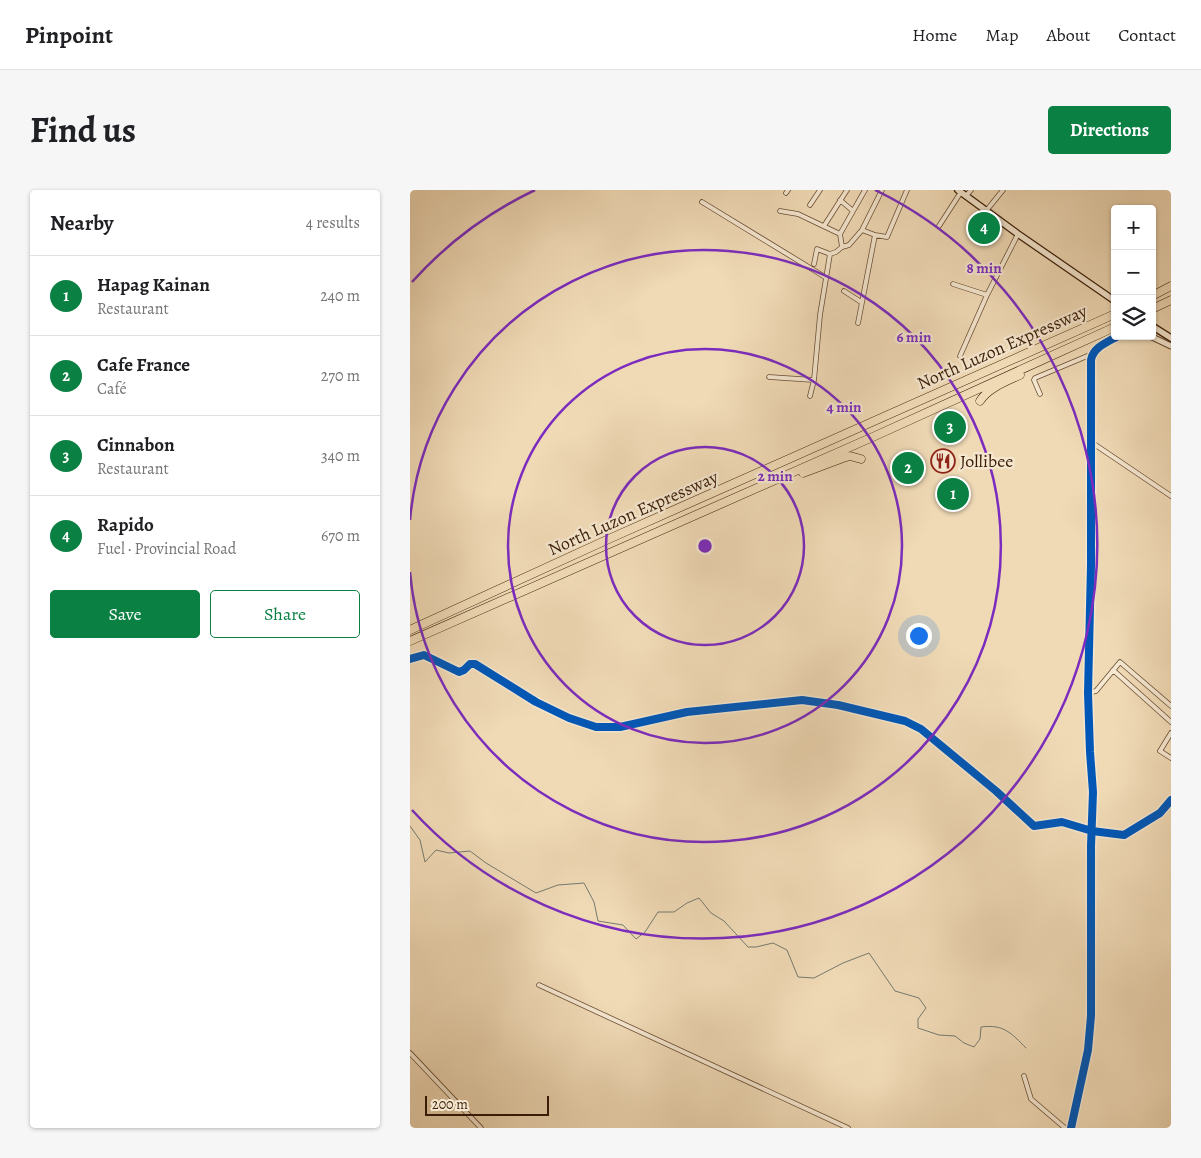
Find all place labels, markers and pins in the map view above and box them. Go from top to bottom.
pin: 4 [968,209,1000,247]
pin: 3 [934,408,966,446]
restaurant icon: Jollibee [930,448,956,474]
pin: 2 [892,449,924,487]
place label: Jollibee [960,449,1013,473]
pin: 1 [937,475,969,513]
centre of rings [696,537,714,555]

